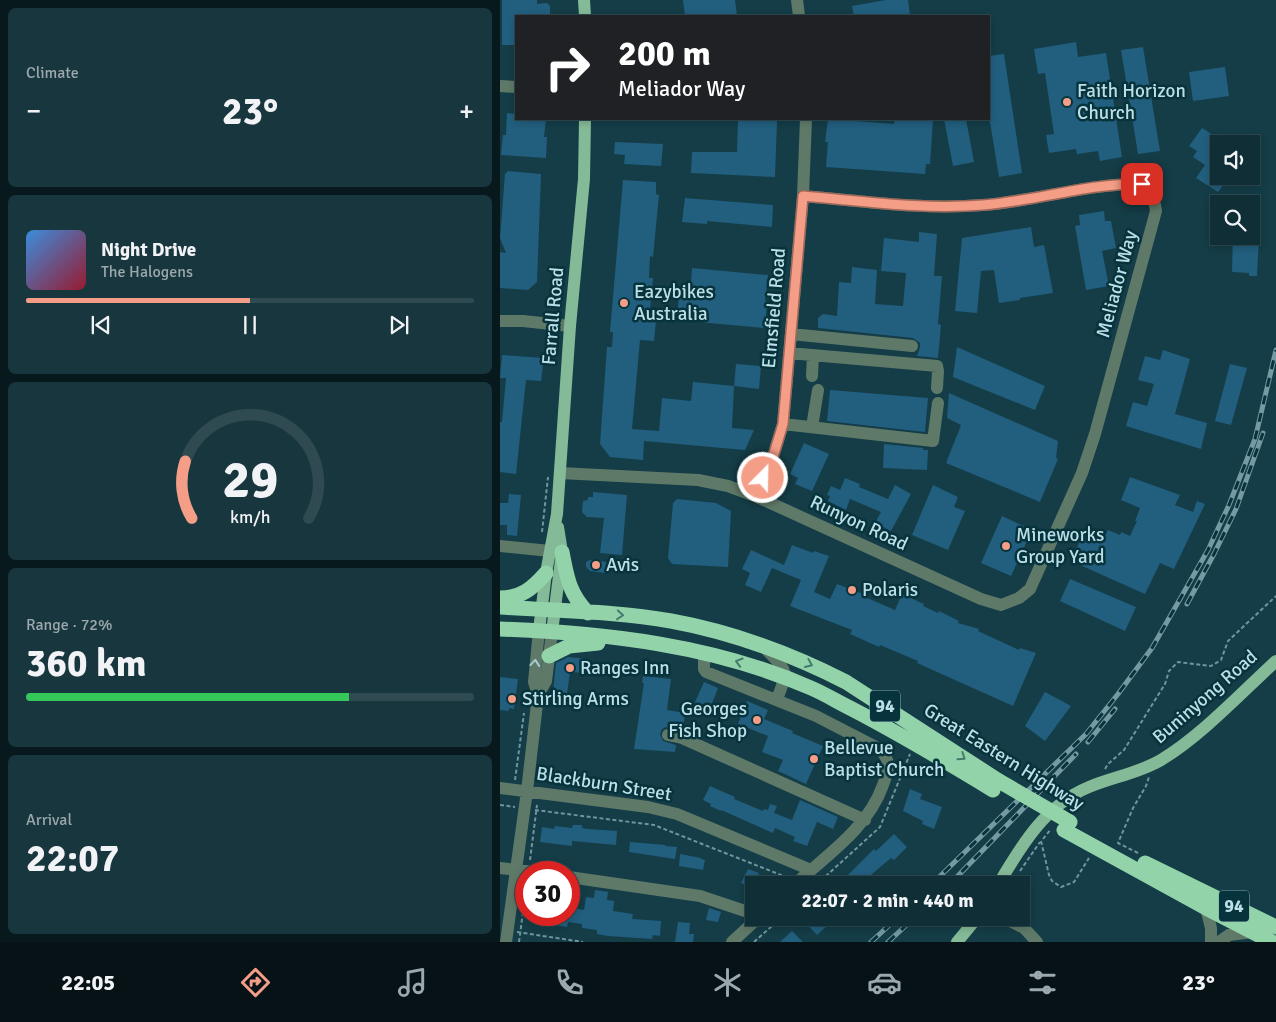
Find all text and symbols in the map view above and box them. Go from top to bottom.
text: 200 m [618,32,711,75]
icon: right [535,35,600,100]
text: Climate [26,63,79,83]
text: Meliador Way [618,75,745,102]
place label: Faith Horizon Church [1077,79,1186,125]
text: 23° [222,88,278,135]
text: − [26,94,41,128]
text: + [459,94,474,128]
marker: Faith Horizon Church [1061,96,1073,108]
map controls [1210,135,1260,245]
button: sound [1210,135,1260,185]
pin [1121,163,1163,205]
icon: arrive [1128,170,1156,198]
button: search [1210,195,1260,245]
street label: Meliador Way [1091,228,1143,340]
text: Night Drive [101,238,196,262]
street label: Elmsfield Road [757,247,791,369]
text: The Halogens [101,262,193,282]
street label: Farrall Road [537,266,569,366]
place label: Eazybikes Australia [634,280,714,326]
marker: Eazybikes Australia [618,297,630,309]
icon: previous [87,311,115,339]
icon: pause [236,311,264,339]
icon: next [385,311,413,339]
text: 29 [222,448,278,512]
position arrow [736,451,788,503]
street label: Runyon Road [806,490,912,556]
text: km/h [230,506,270,528]
place label: Mineworks Group Yard [1016,523,1105,569]
marker: Mineworks Group Yard [1000,540,1012,552]
place label: Avis [606,553,639,577]
marker: Avis [590,559,602,571]
place label: Polaris [862,578,918,602]
marker: Polaris [846,584,858,596]
one-way arrow [616,609,624,620]
text: Range · 72% [26,615,112,635]
text: 360 km [26,640,147,687]
street label: Buninyong Road [1148,645,1262,749]
place label: Ranges Inn [580,656,670,680]
one-way arrow [804,657,813,668]
one-way arrow [736,658,744,668]
one-way arrow [530,659,541,667]
marker: Ranges Inn [564,662,576,674]
place label: Stirling Arms [522,687,629,711]
road number: 94 [870,690,900,721]
marker: Stirling Arms [506,693,518,705]
place label: Georges Fish Shop [668,697,747,743]
street label: Great Eastern Highway [919,698,1089,816]
marker: Georges Fish Shop [751,714,763,726]
place label: Bellevue Baptist Church [824,736,944,782]
one-way arrow [957,751,966,760]
marker: Bellevue Baptist Church [808,753,820,765]
street label: Blackburn Street [535,761,674,807]
text: Arrival [26,810,72,830]
text: 22:07 [26,835,119,882]
speed limit sign: 30 [515,861,580,926]
text: 22:07 · 2 min · 440 m [801,889,974,913]
road number: 94 [1219,890,1249,921]
icon: directions [238,965,273,1000]
icon: music [395,965,430,1000]
icon: phone [552,965,587,1000]
icon: climate [710,965,745,1000]
icon: car [867,965,902,1000]
icon: filters [1025,965,1060,1000]
text: 22:05 [61,969,115,996]
text: 23° [1182,969,1215,996]

